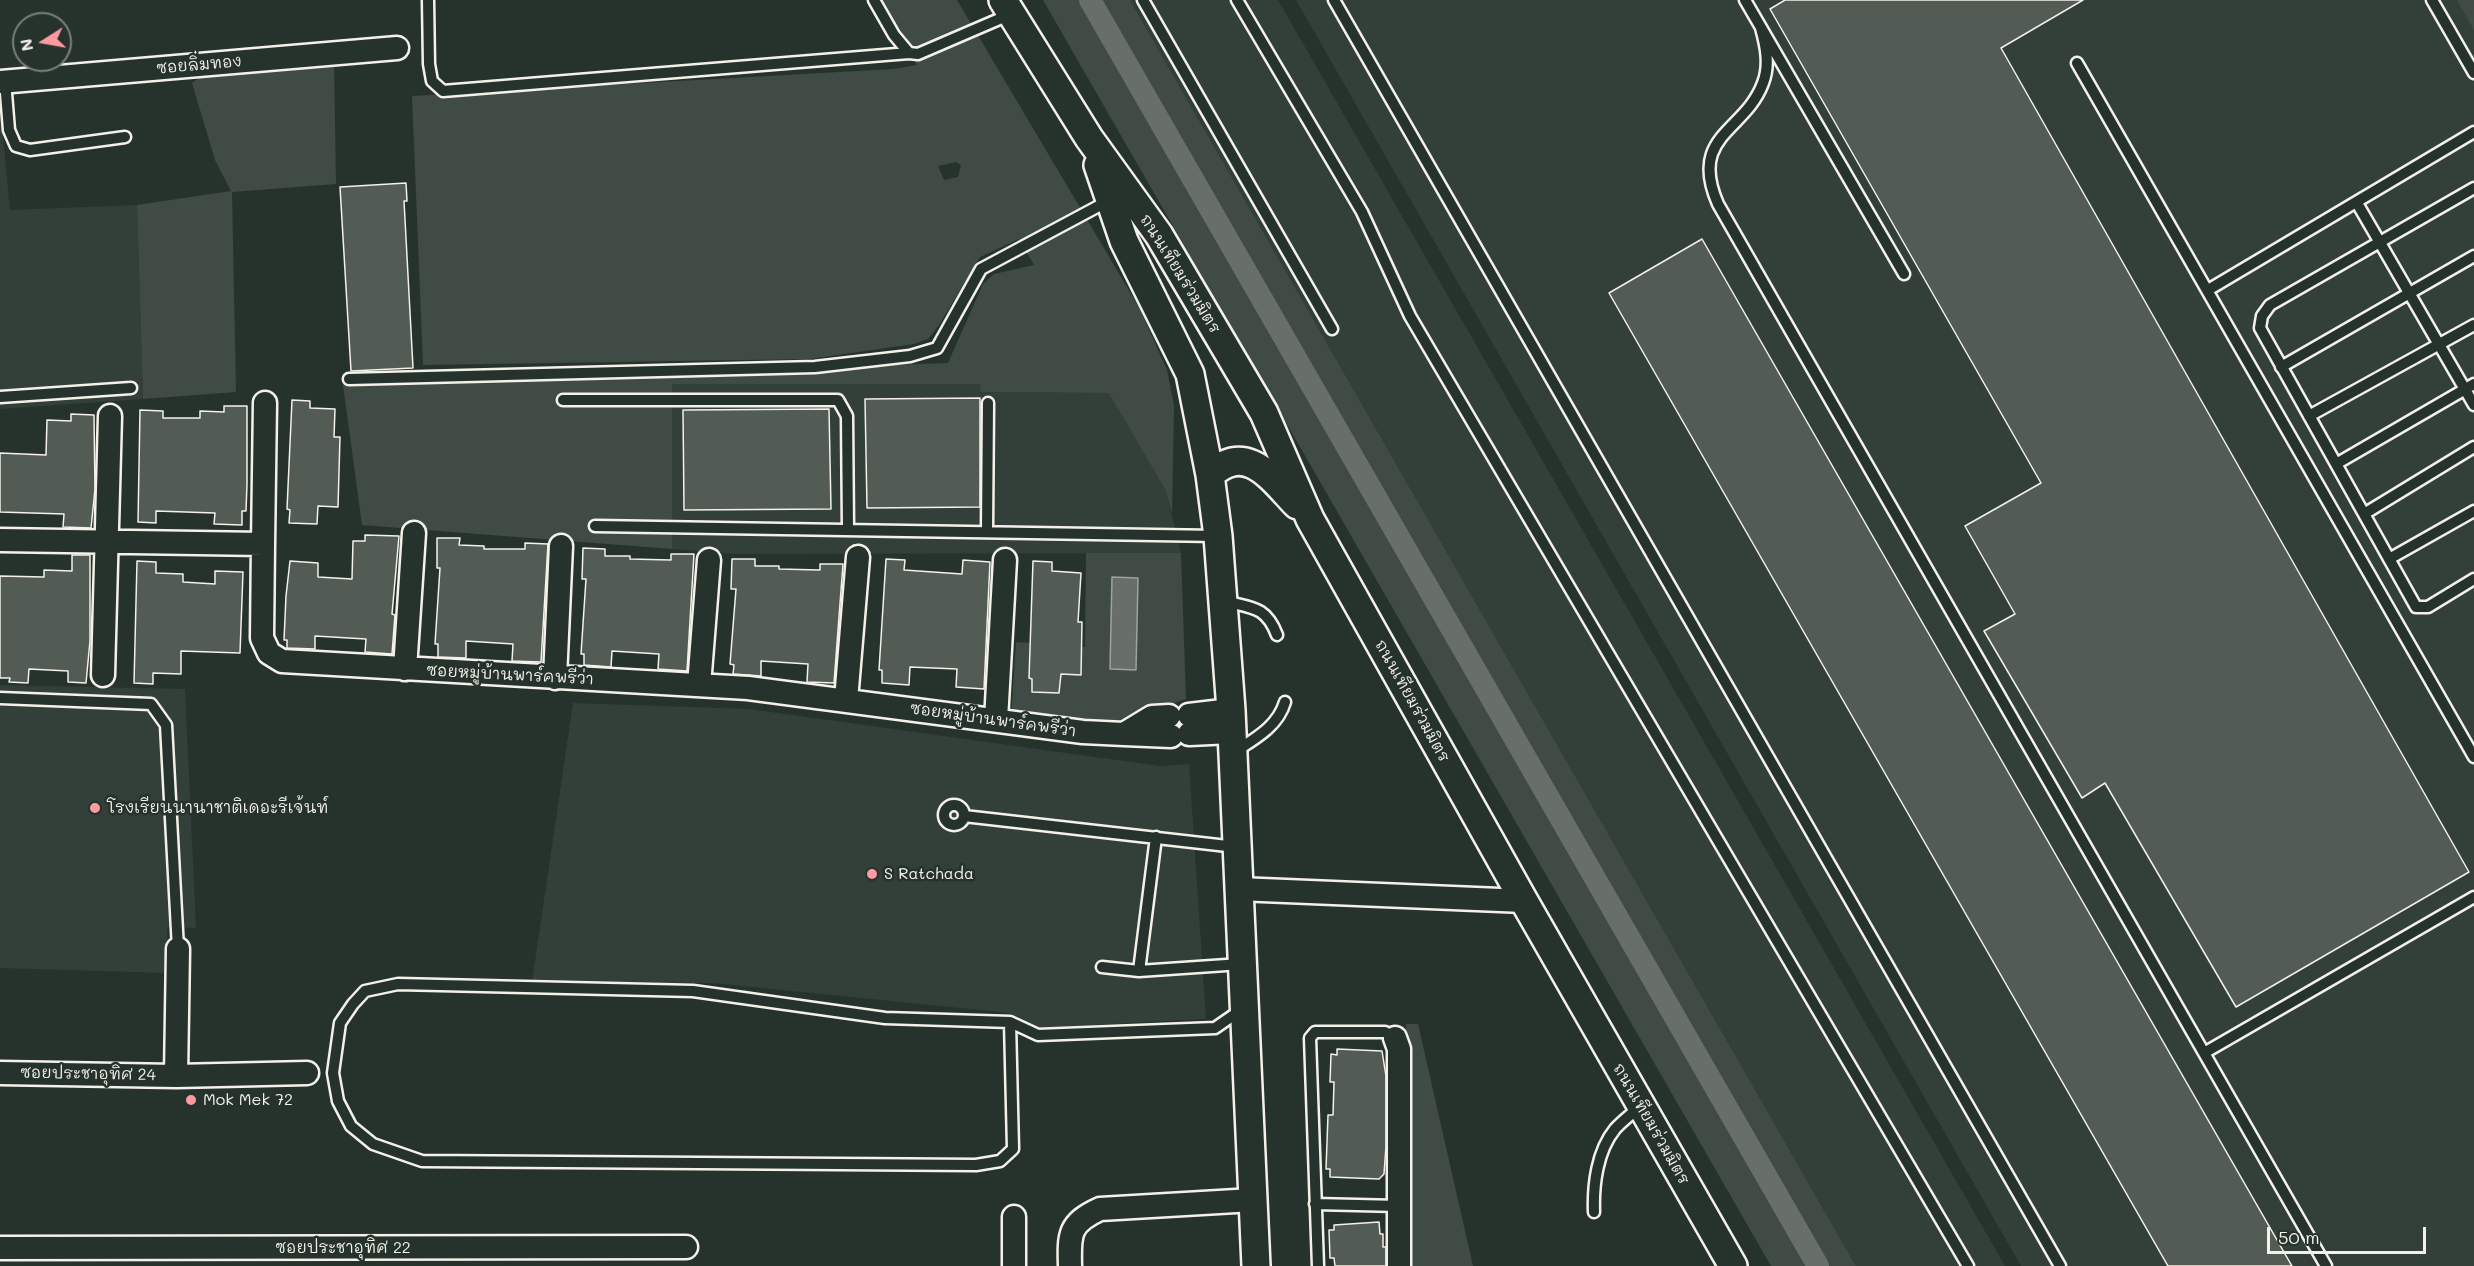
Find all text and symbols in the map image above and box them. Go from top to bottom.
north arrow [12,12,72,72]
text: N [14,37,37,53]
street label: ซอยลิ่มทอง [155,52,243,78]
street label: ถนนเทียมร่วมมิตร [1136,211,1224,337]
street label: ถนนเทียมร่วมมิตร [1370,636,1454,766]
street label: ซอยหมู่บ้านพาร์คพรีว่า [426,661,594,689]
street label: ซอยหมู่บ้านพาร์คพรีว่า [909,699,1077,741]
place label: โรงเรียนนานาชาติเดอะรีเจ้นท์ [107,798,328,818]
marker: โรงเรียนนานาชาติเดอะรีเจ้นท์ [88,801,102,815]
place label: S Ratchada [884,864,974,884]
marker: S Ratchada [865,867,879,881]
street label: ถนนเทียมร่วมมิตร [1608,1060,1694,1188]
street label: ซอยประชาอุทิศ 24 [20,1063,156,1085]
place label: Mok Mek 72 [203,1090,293,1110]
marker: Mok Mek 72 [184,1093,198,1107]
scale bar [2270,1215,2429,1253]
text: 50 m [2278,1225,2320,1249]
street label: ซอยประชาอุทิศ 22 [275,1238,411,1258]

